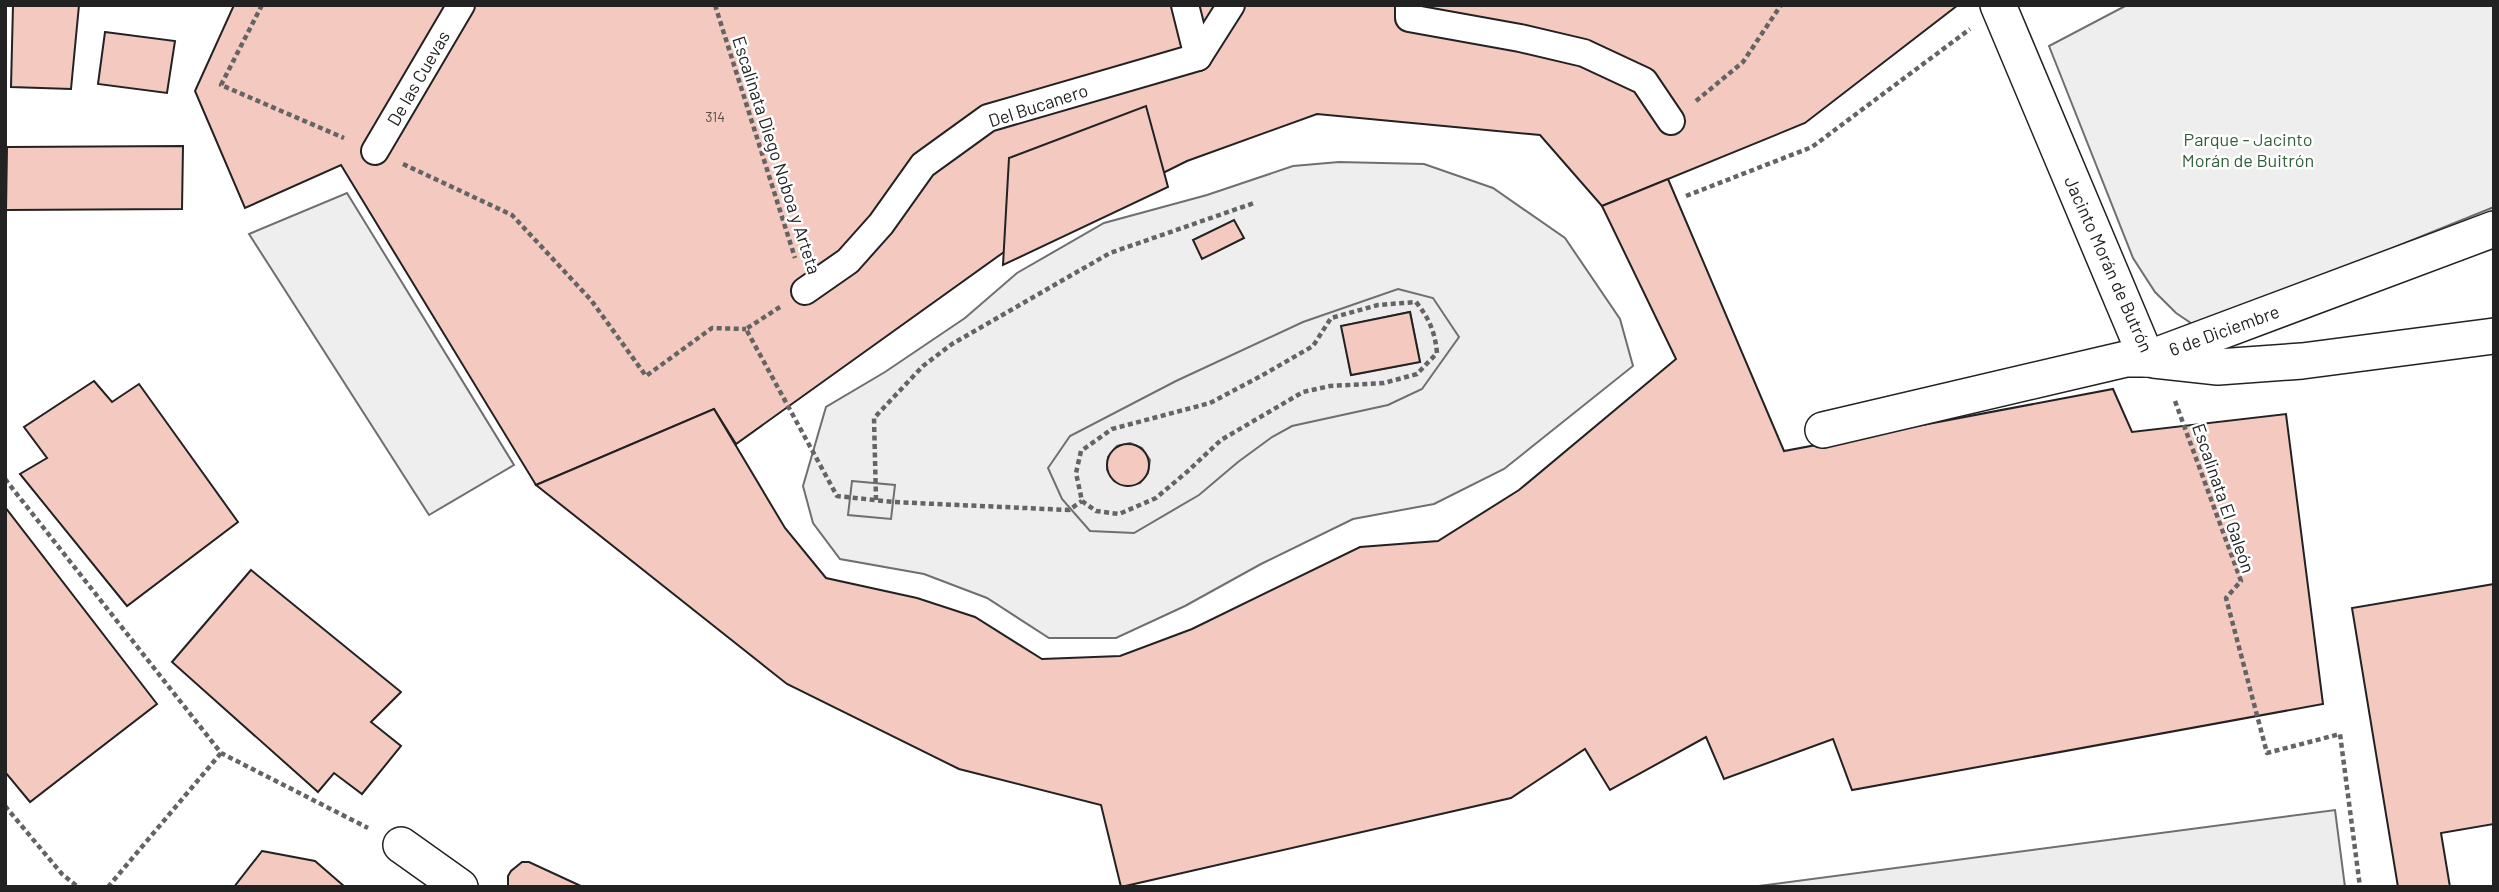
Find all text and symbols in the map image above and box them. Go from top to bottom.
street label: De las Cuevas [382,27,454,129]
street label: Escalinata Diego Noboa y Arteta [728,33,826,277]
street label: Del Bucanero [986,79,1090,131]
house number: 314 [705,108,725,125]
park label: Parque - Jacinto Morán de Buitrón [2182,128,2314,171]
street label: Jacinto Morán de Butrón [2060,172,2158,356]
street label: 6 de Diciembre [2166,300,2282,360]
street label: Escalinata El Galeón [2188,420,2260,576]

